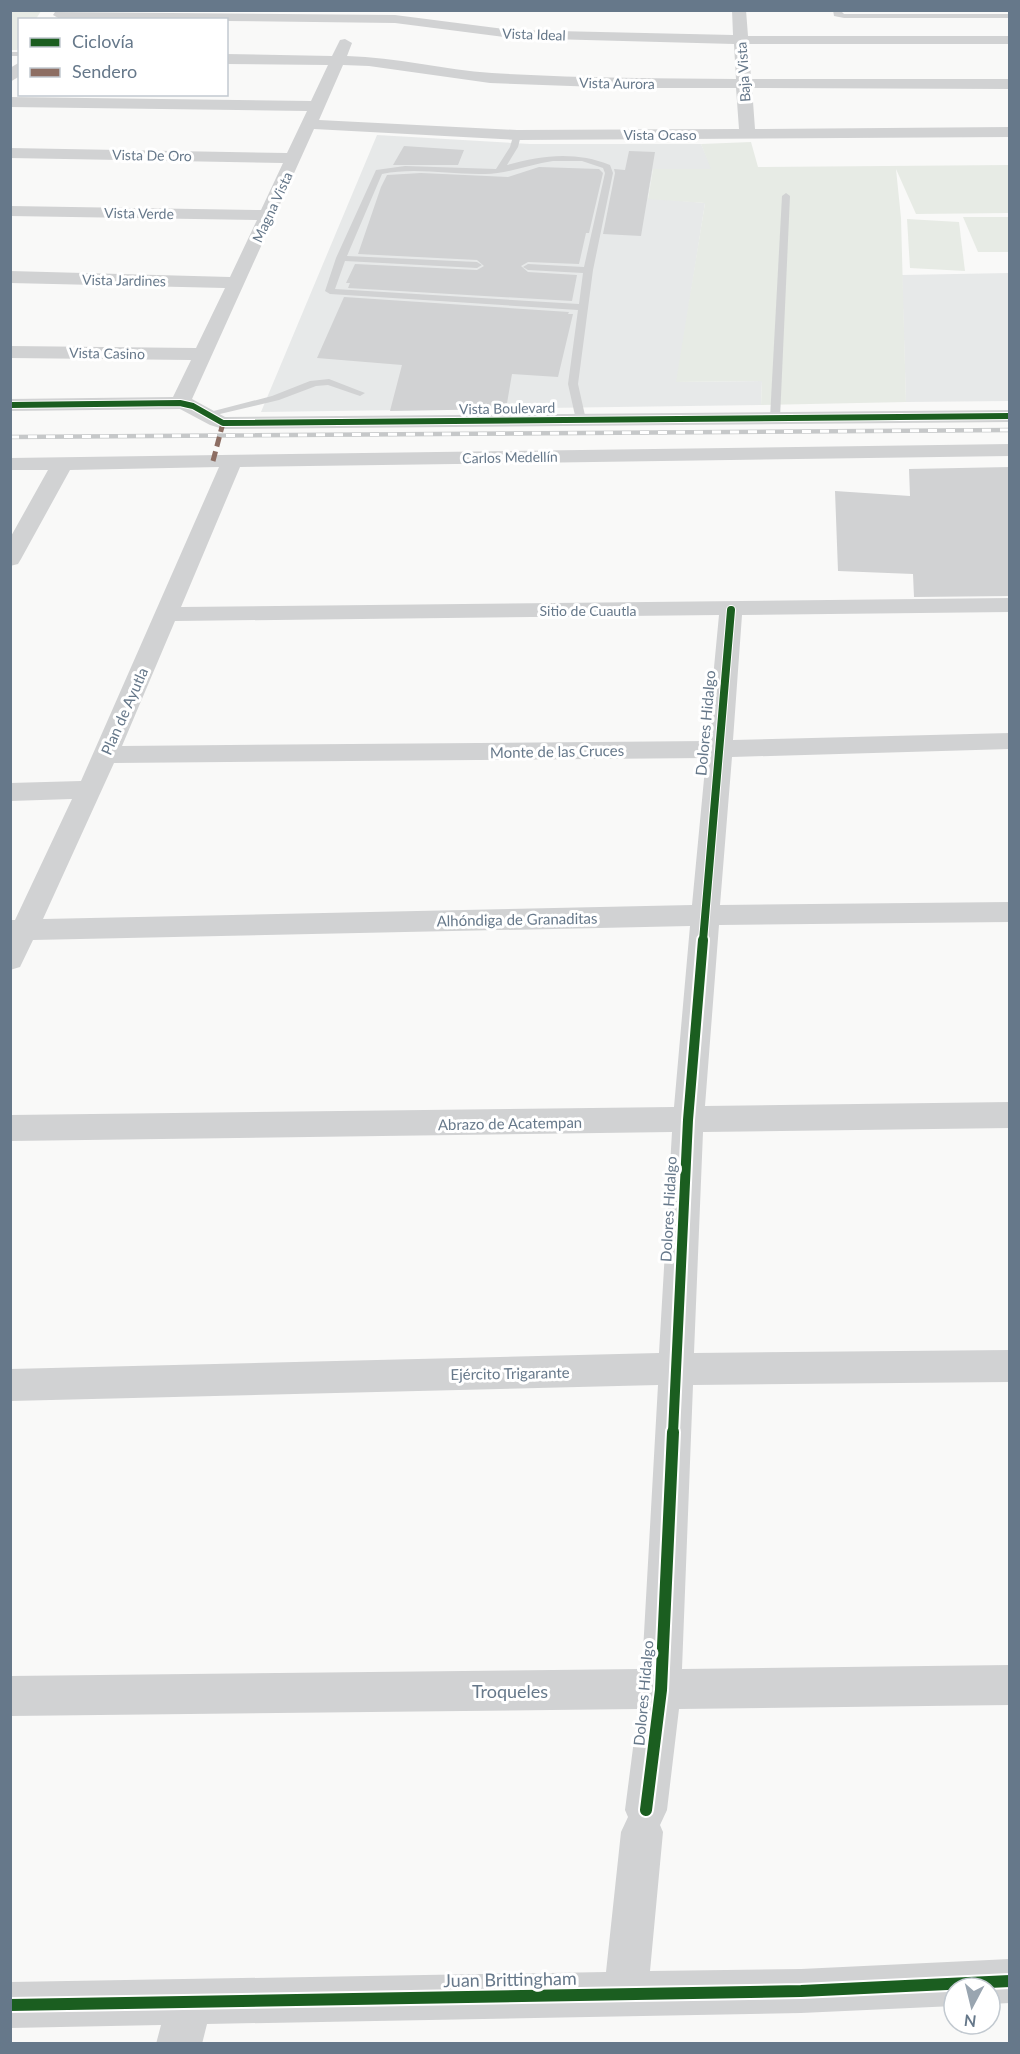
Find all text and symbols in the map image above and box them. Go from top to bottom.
legend [18,18,228,96]
street label: Vista Ideal [502,24,566,44]
text: Ciclovía [72,30,134,52]
street label: Baja Vista [732,41,754,103]
text: Sendero [72,60,137,82]
street label: Vista Aurora [579,74,655,92]
street label: Vista Ocaso [623,126,697,143]
street label: Vista De Oro [112,146,192,164]
street label: Magna Vista [248,169,296,245]
street label: Vista Verde [104,204,174,222]
street label: Vista Jardines [82,271,166,289]
street label: Vista Casino [69,344,145,362]
street label: Vista Boulevard [459,399,555,417]
street label: Carlos Medellín [462,448,558,466]
street label: Sitio de Cuautla [540,602,637,619]
street label: Plan de Ayutla [97,664,151,758]
street label: Dolores Hidalgo [691,670,719,776]
street label: Monte de las Cruces [490,741,624,761]
street label: Alhóndiga de Granaditas [436,909,598,929]
street label: Abrazo de Acatempan [438,1113,582,1133]
street label: Dolores Hidalgo [656,1156,680,1262]
street label: Ejército Trigarante [450,1363,570,1383]
street label: Dolores Hidalgo [629,1640,657,1746]
street label: Troqueles [472,1680,548,1702]
street label: Juan Brittingham [443,1967,577,1991]
north arrow [942,1976,1002,2036]
text: N [963,2011,977,2032]

